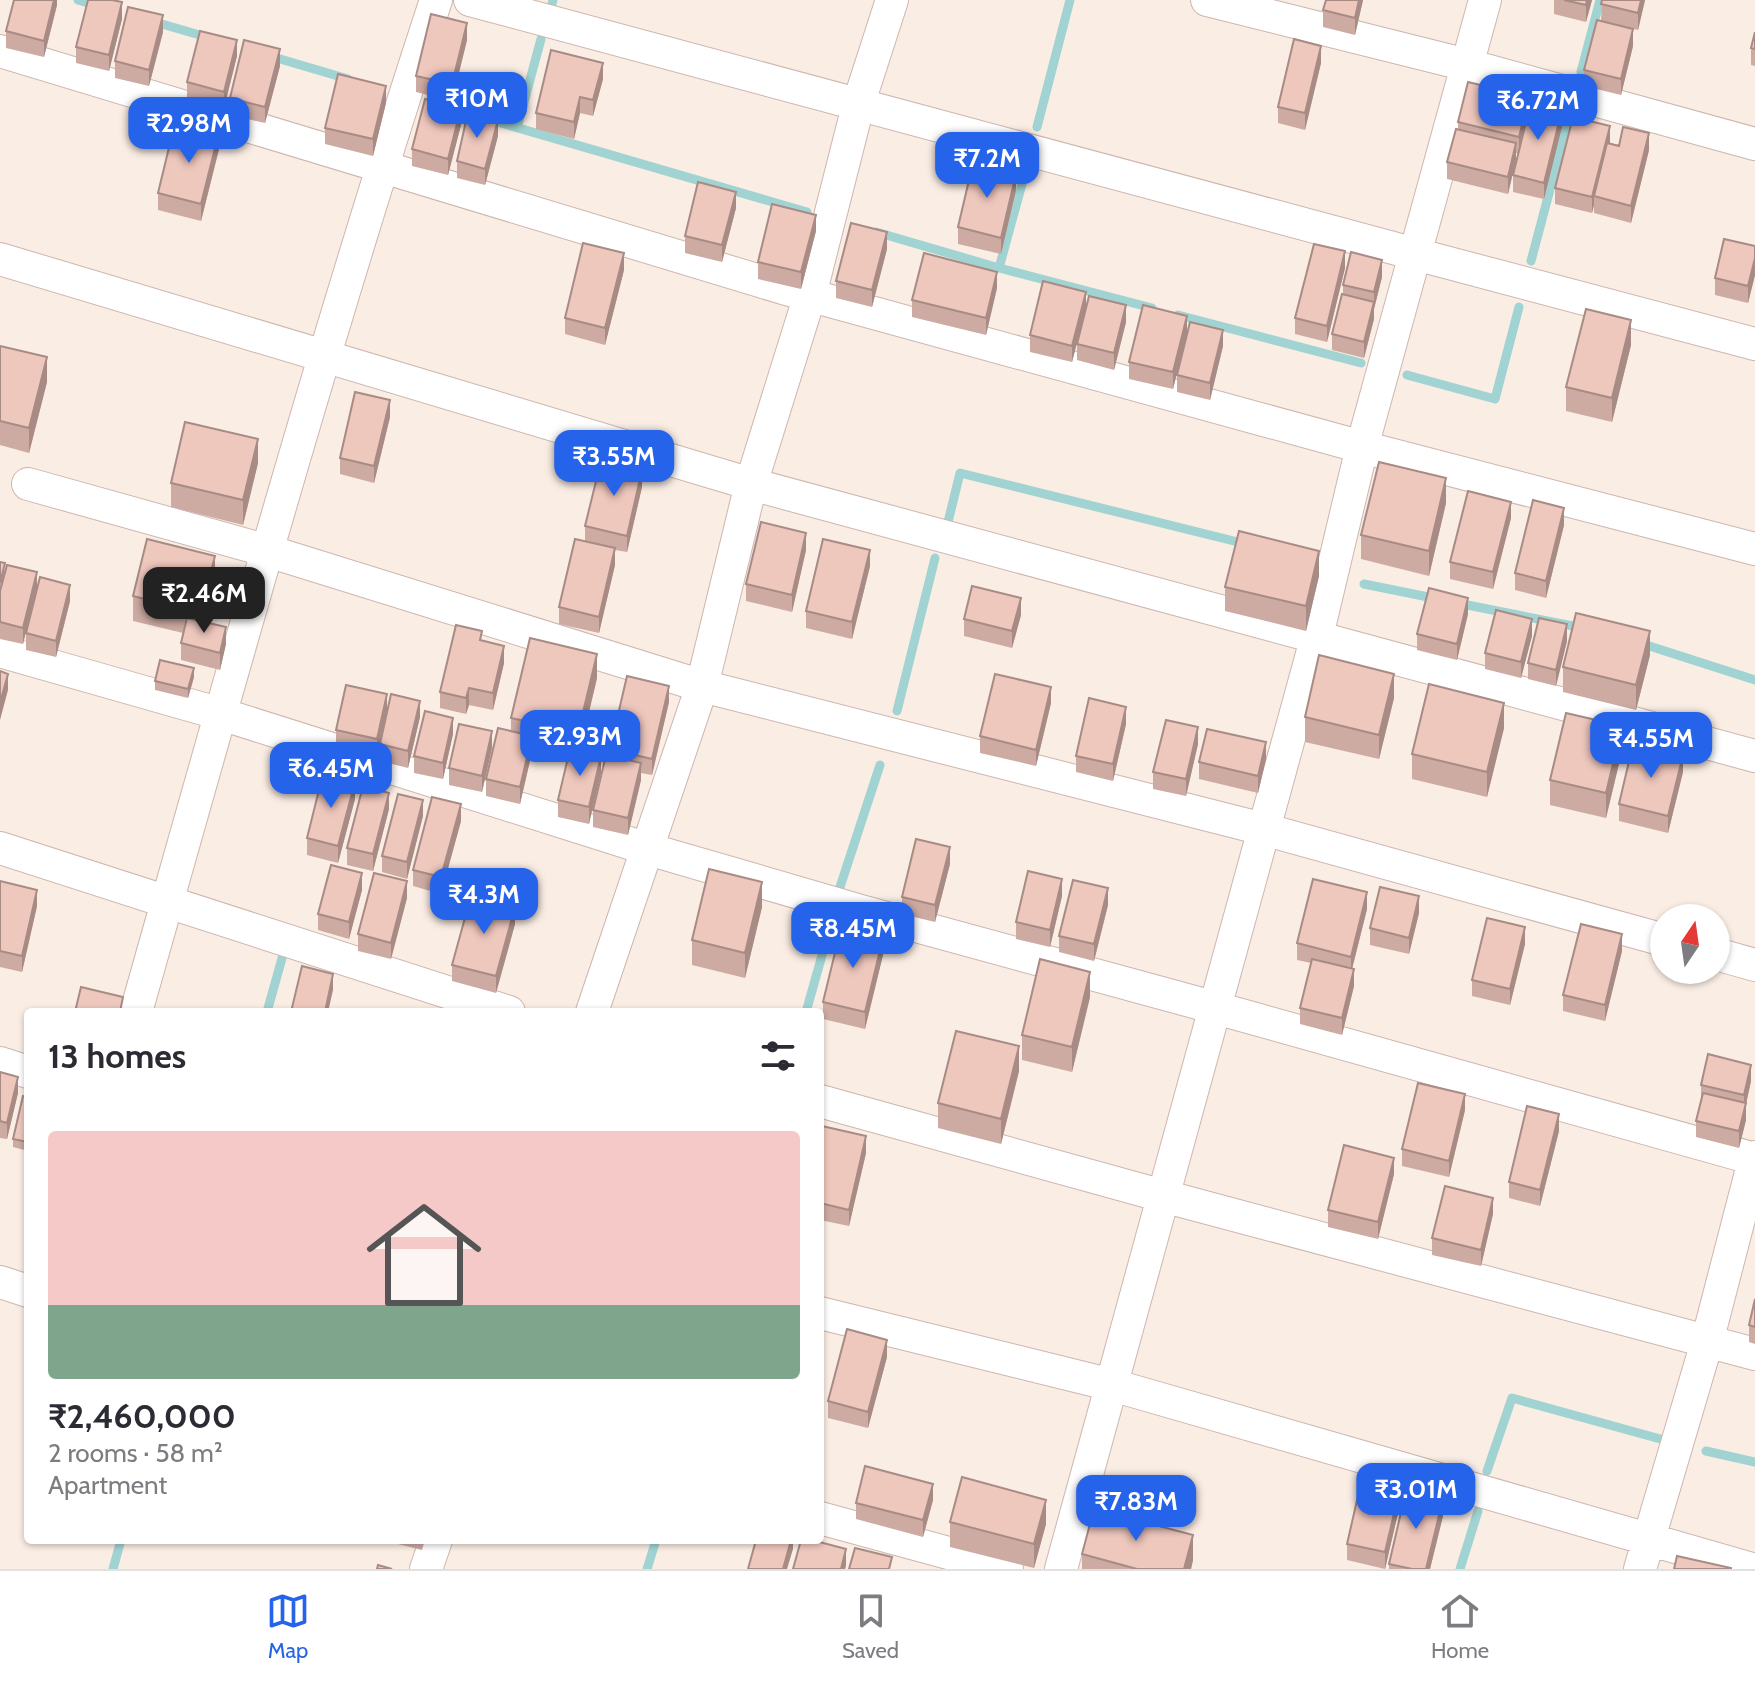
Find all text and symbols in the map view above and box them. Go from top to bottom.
pin: ₹10M [430,72,524,140]
pin: ₹6.72M [1473,74,1603,142]
text: ₹10M [445,82,509,114]
text: ₹6.72M [1496,84,1580,116]
pin: ₹2.98M [124,97,254,165]
text: ₹2.98M [146,107,232,139]
pin: ₹7.2M [931,132,1043,200]
text: ₹7.2M [953,142,1021,174]
pin: ₹3.55M [549,430,679,498]
text: ₹3.55M [572,440,656,472]
pin: ₹2.46M [139,567,269,635]
text: ₹2.46M [161,577,247,609]
pin: ₹2.93M [515,710,645,778]
pin: ₹4.55M [1586,712,1716,780]
text: ₹2.93M [538,720,622,752]
text: ₹4.55M [1608,722,1694,754]
pin: ₹6.45M [266,742,396,810]
text: ₹6.45M [288,752,374,784]
pin: ₹4.3M [428,868,540,936]
text: ₹4.3M [448,878,520,910]
pin: ₹8.45M [788,902,918,970]
north arrow [1650,904,1730,984]
map controls [1650,904,1730,984]
text: ₹8.45M [809,912,897,944]
icon: filters [756,1034,800,1078]
text: 13 homes [48,1035,186,1077]
icon: home [352,1183,496,1327]
text: ₹2,460,000 [48,1395,236,1437]
text: 2 rooms · 58 m² [48,1437,223,1469]
pin: ₹3.01M [1351,1463,1481,1531]
text: Apartment [48,1469,167,1501]
text: ₹3.01M [1374,1473,1458,1505]
pin: ₹7.83M [1071,1475,1201,1543]
text: ₹7.83M [1094,1485,1178,1517]
tab: Map [266,1589,310,1664]
tab: Saved [842,1589,899,1664]
tab: Home [1431,1589,1489,1664]

